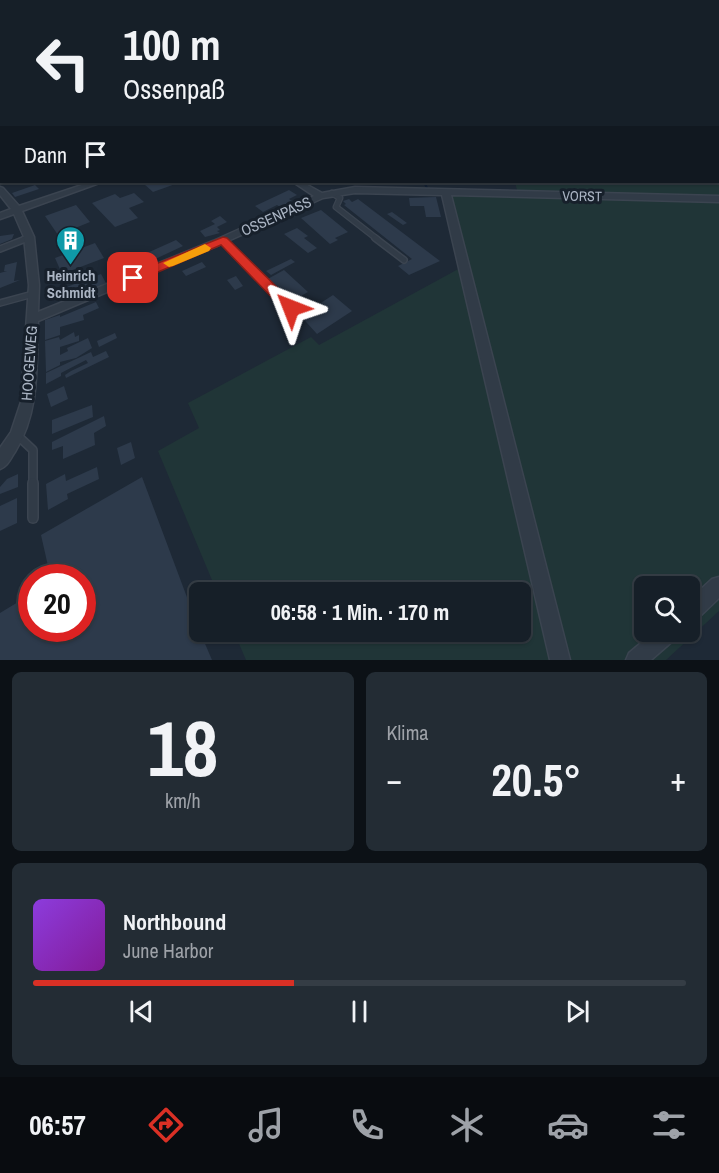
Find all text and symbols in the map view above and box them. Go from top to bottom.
text: 100 m [123,17,221,73]
icon: left [24,24,102,102]
text: Ossenpaß [123,71,225,107]
icon: arrive [79,138,112,171]
text: Dann [24,140,67,170]
street label: VORST [562,187,602,205]
street label: OSSENPASS [237,191,315,241]
building icon: Heinrich Schmidt [55,224,87,266]
pin [107,252,158,303]
icon: arrive [116,261,149,294]
place label: Heinrich Schmidt [46,265,96,303]
position arrow [259,276,323,340]
street label: HOOGEWEG [16,325,42,401]
speed limit sign: 20 [18,564,96,642]
map controls [634,576,700,642]
button: search [634,576,700,642]
text: 06:58 · 1 Min. · 170 m [271,597,449,627]
text: 18 [147,695,218,800]
text: Klima [387,719,428,746]
text: 20.5° [491,749,581,810]
text: − [387,757,402,801]
text: + [670,757,686,801]
text: km/h [165,787,201,814]
text: Northbound [123,907,226,937]
text: June Harbor [123,937,213,964]
icon: previous [125,995,158,1028]
icon: pause [343,995,376,1028]
icon: next [561,995,594,1028]
icon: directions [145,1104,187,1146]
icon: music [245,1104,287,1146]
icon: phone [346,1104,388,1146]
icon: climate [446,1104,488,1146]
icon: car [547,1104,589,1146]
icon: filters [648,1104,690,1146]
text: 06:57 [29,1107,86,1143]

